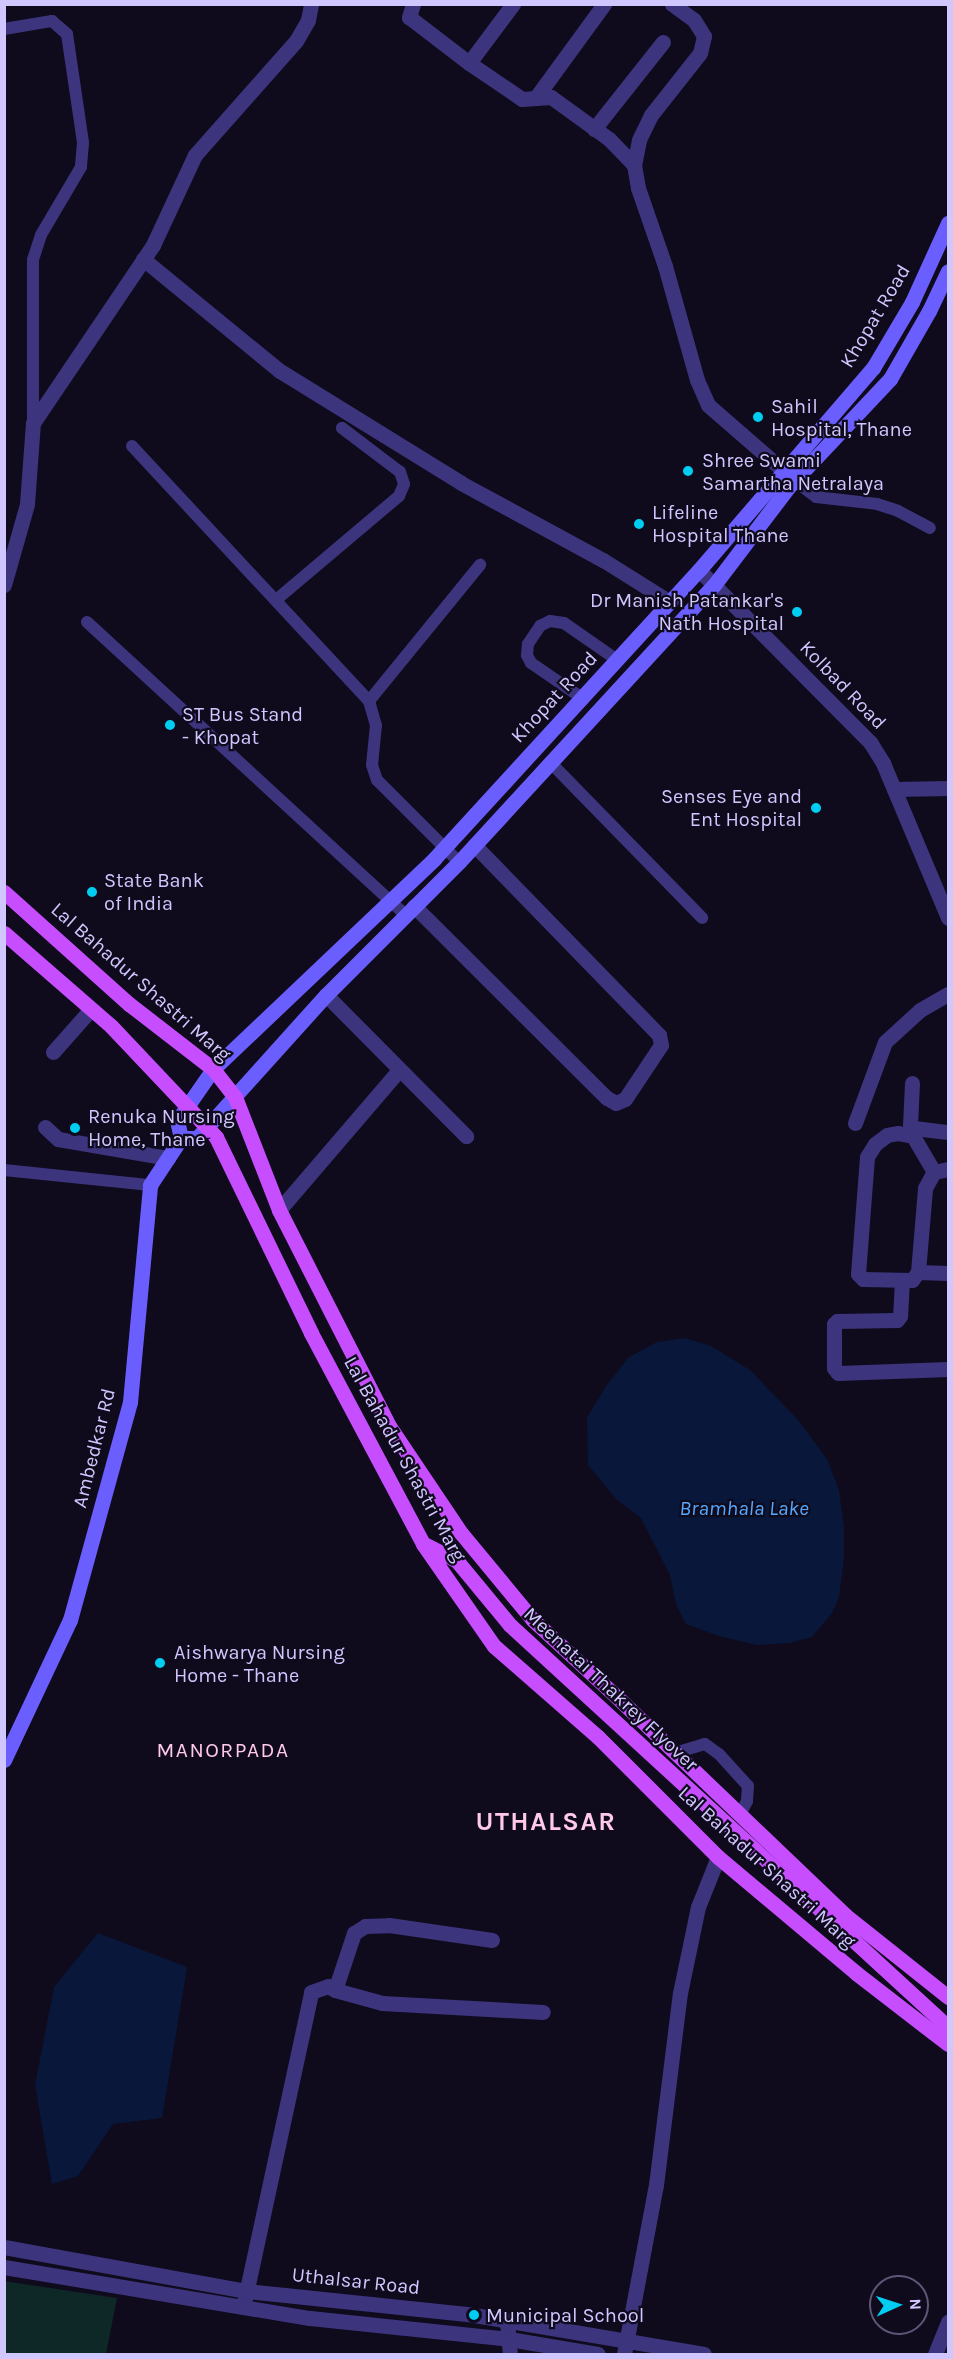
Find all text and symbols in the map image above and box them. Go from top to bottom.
street label: Khopat Road [835,260,915,372]
place label: Sahil Hospital, Thane [771,394,912,441]
marker: Sahil Hospital, Thane [749,408,767,426]
place label: Shree Swami Samartha Netralaya [702,448,884,495]
marker: Shree Swami Samartha Netralaya [679,462,697,480]
place label: Lifeline Hospital Thane [652,500,789,547]
marker: Lifeline Hospital Thane [630,515,648,533]
place label: Dr Manish Patankar's Nath Hospital [590,588,784,635]
marker: Dr Manish Patankar's Nath Hospital [788,603,806,621]
street label: Kolbad Road [795,636,891,734]
street label: Khopat Road [506,646,602,748]
place label: ST Bus Stand - Khopat [182,702,303,749]
marker: ST Bus Stand - Khopat [163,718,177,732]
place label: Senses Eye and Ent Hospital [661,784,802,831]
marker: Senses Eye and Ent Hospital [807,799,825,817]
place label: State Bank of India [104,868,204,915]
marker: State Bank of India [85,885,99,899]
street label: Lal Bahadur Shastri Marg [46,897,236,1067]
place label: Renuka Nursing Home, Thane [88,1104,235,1151]
marker: Renuka Nursing Home, Thane [66,1119,84,1137]
street label: Lal Bahadur Shastri Marg [339,1352,471,1566]
street label: Ambedkar Rd [68,1386,120,1510]
water label: Bramhala Lake [679,1495,809,1521]
street label: Meenatai Thakrey Flyover [519,1602,703,1776]
place label: Aishwarya Nursing Home - Thane [174,1640,345,1687]
marker: Aishwarya Nursing Home - Thane [151,1654,169,1672]
district label: MANORPADA [157,1737,289,1763]
street label: Lal Bahadur Shastri Marg [673,1781,861,1953]
district label: UTHALSAR [476,1806,616,1838]
street label: Uthalsar Road [291,2262,421,2300]
north arrow [869,2275,929,2335]
text: N [906,2298,925,2310]
place label: Municipal School [486,2303,644,2327]
marker: Municipal School [467,2308,481,2322]

